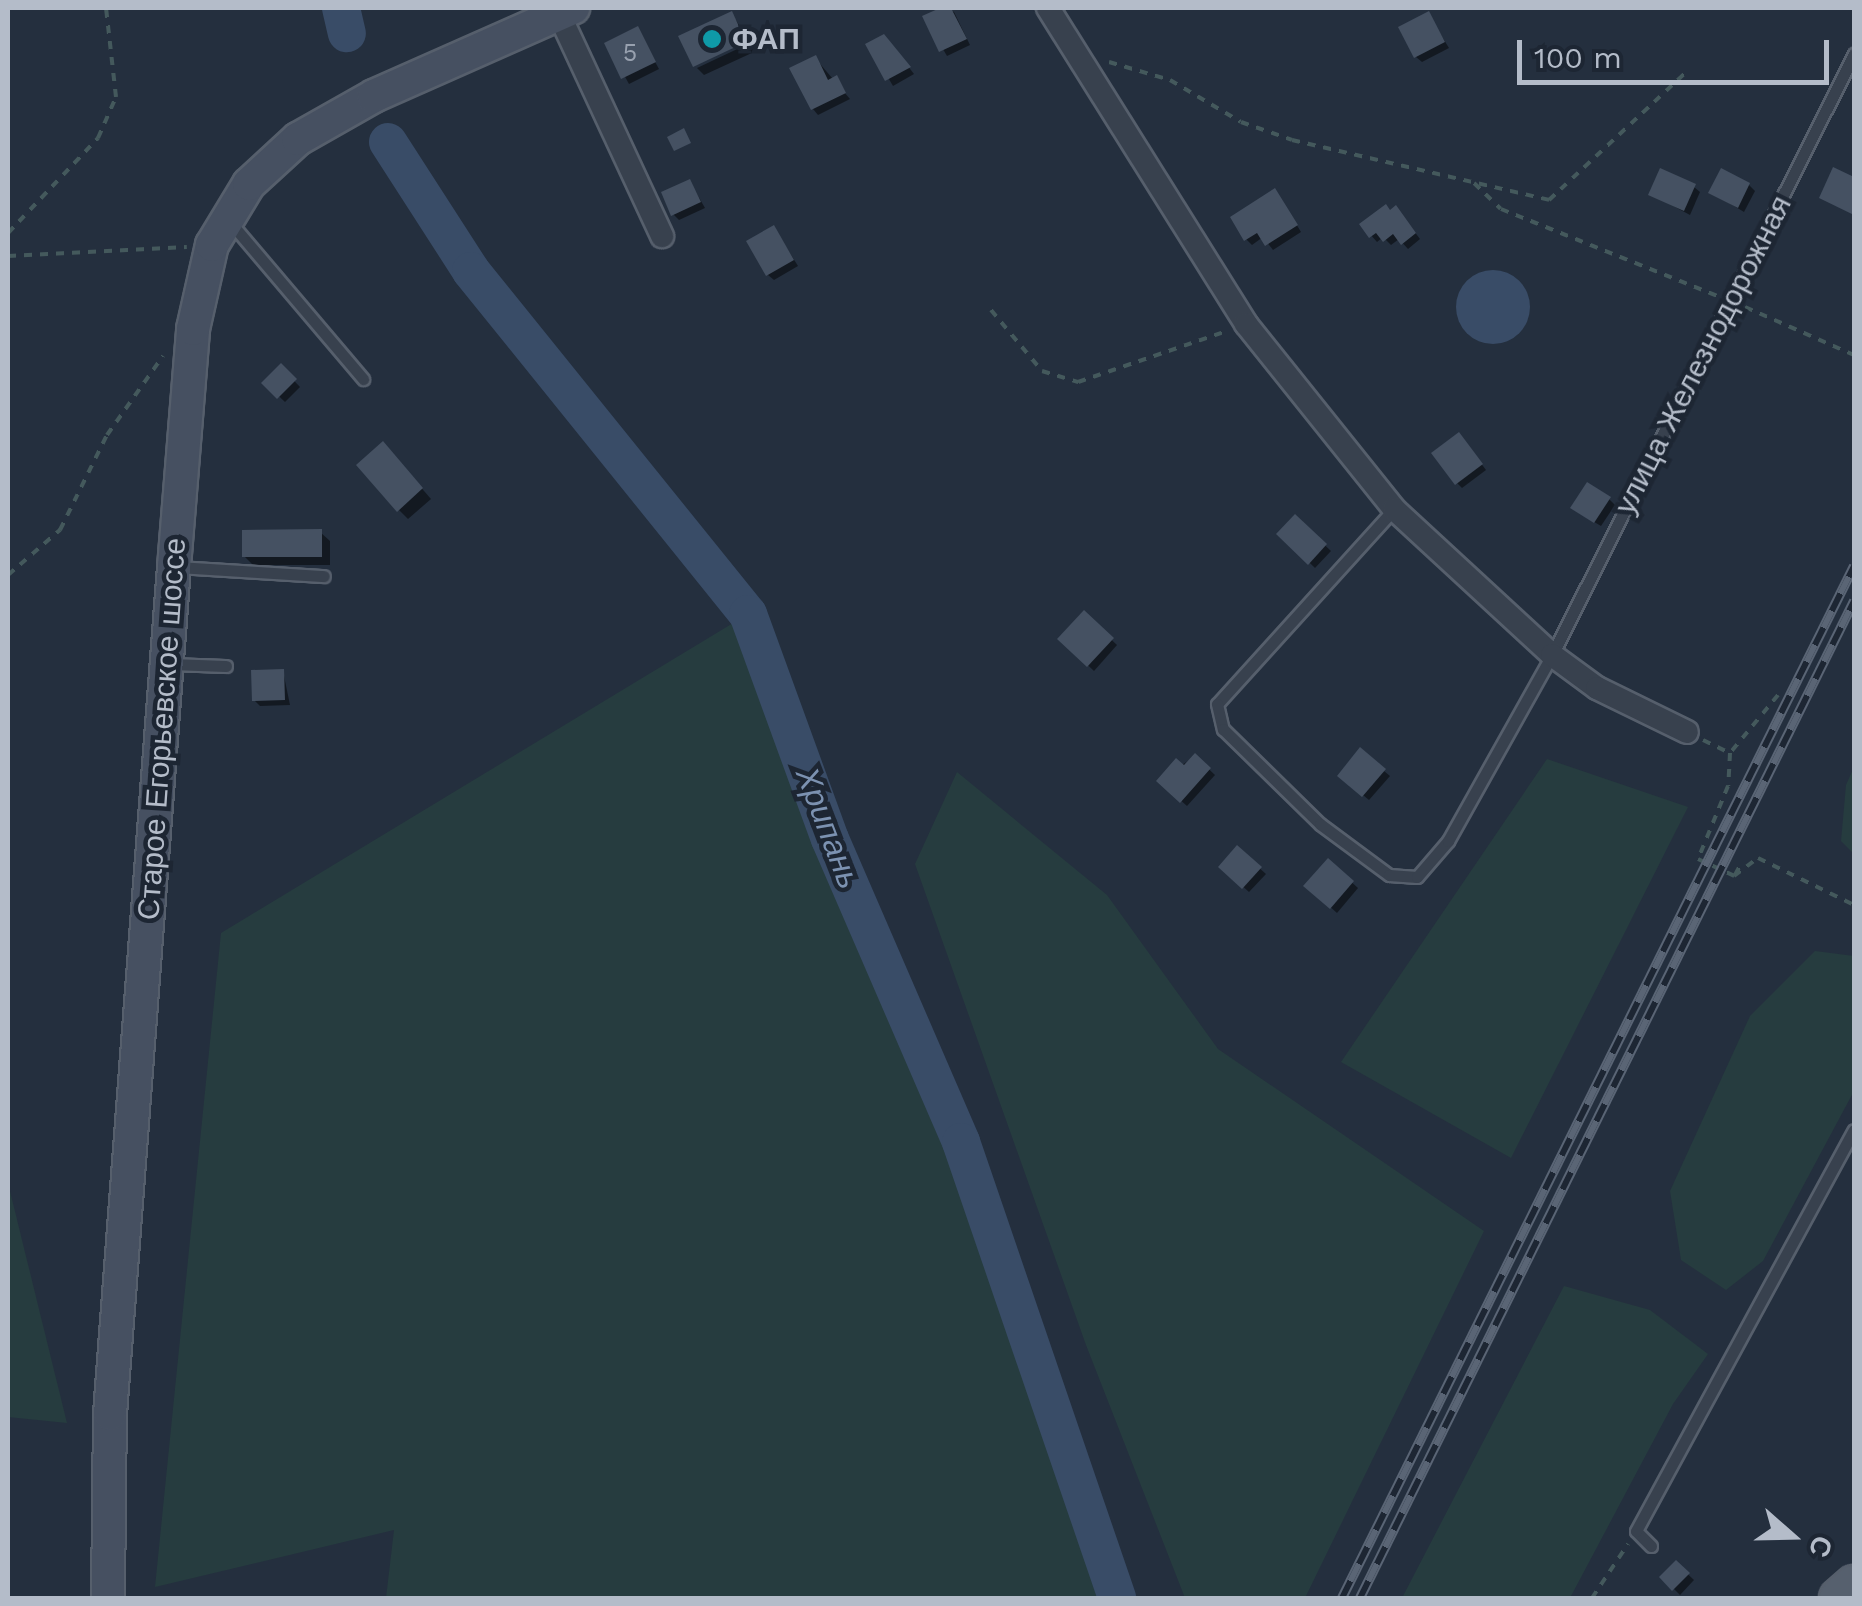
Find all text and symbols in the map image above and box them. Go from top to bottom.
scale bar [1522,20,1834,82]
place label: ФАП [732,21,800,57]
marker: ФАП [701,28,723,50]
house number: 5 [623,38,637,68]
text: 100 m [1534,40,1622,75]
street label: улица Железнодорожная [1607,190,1799,520]
street label: Старое Егорьевское шоссе [131,537,193,921]
water label: Хрипань [787,762,869,894]
north arrow [1742,1486,1842,1586]
text: С [1802,1531,1840,1562]

